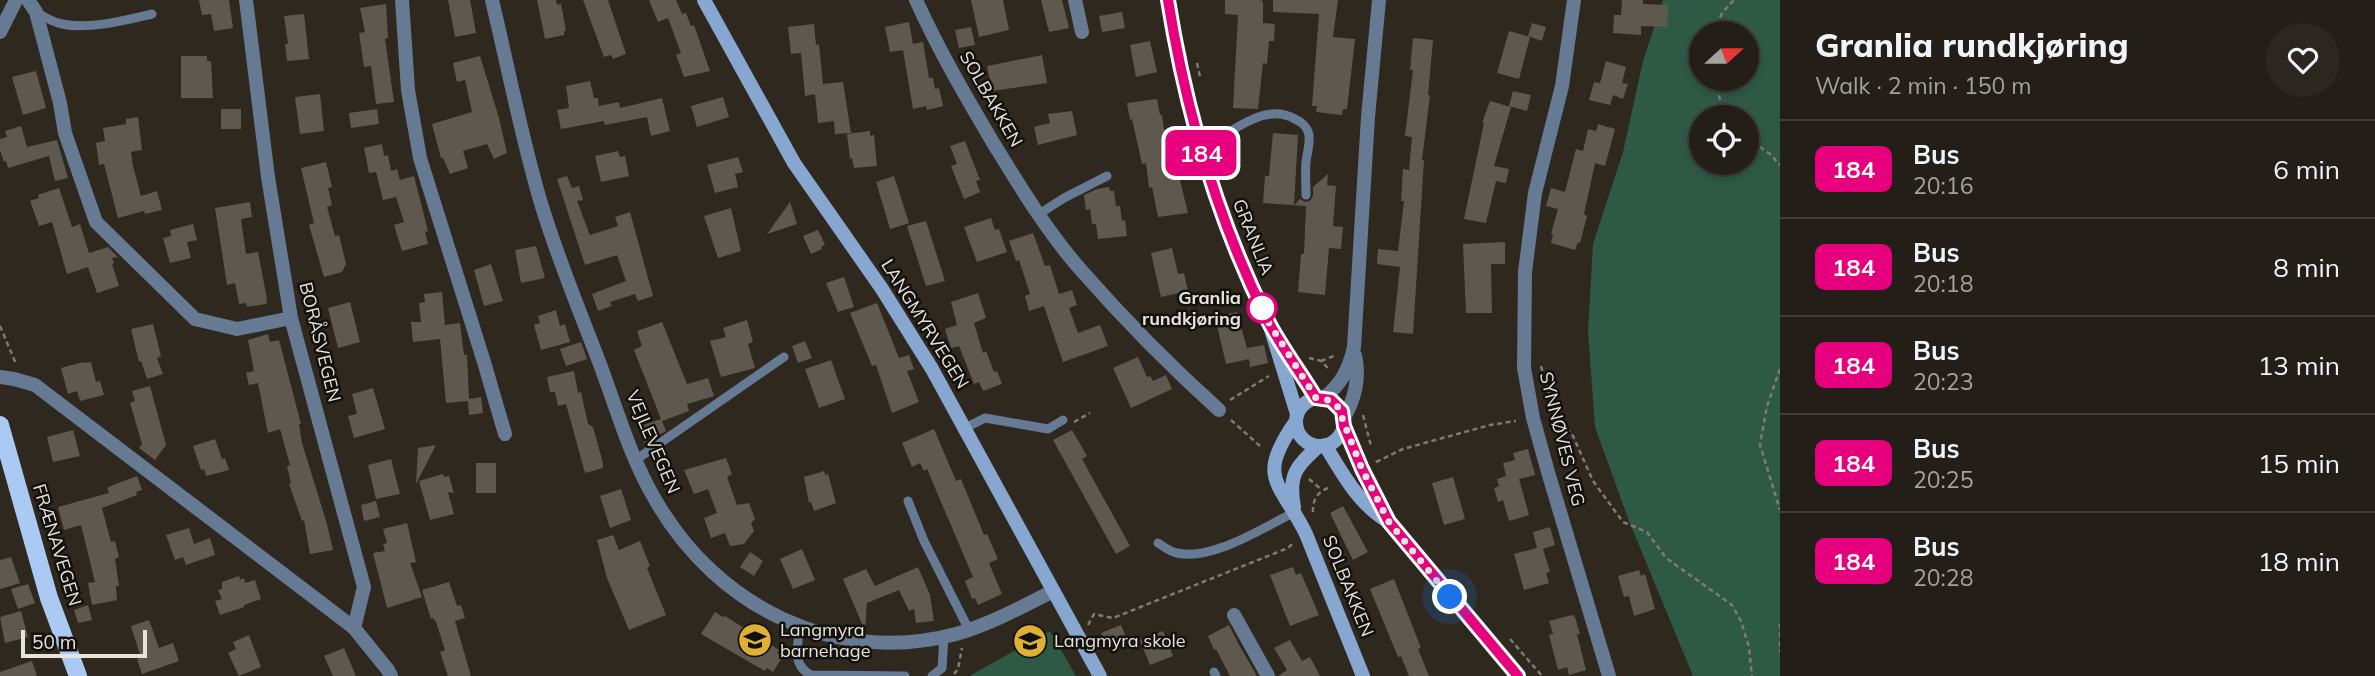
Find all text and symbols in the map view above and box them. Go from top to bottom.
north arrow [1689,21,1759,91]
map controls [1689,21,1759,175]
button: heart [2266,23,2340,97]
text: Granlia rundkjøring [1815,24,2129,65]
street label: SOLBAKKEN [955,47,1028,151]
text: Walk · 2 min · 150 m [1815,71,2032,100]
button: locate [1689,105,1759,175]
line badge: 184 [1161,130,1241,176]
text: 184 [1179,138,1223,168]
text: Bus [1913,138,1959,171]
text: 6 min [2273,153,2340,186]
text: 184 [1832,154,1875,184]
text: 20:16 [1913,171,1973,200]
street label: GRANLIA [1228,196,1279,278]
text: Bus [1913,236,1959,269]
text: 8 min [2273,251,2340,284]
text: 184 [1832,252,1875,282]
street label: LANGMYRVEGEN [876,255,975,393]
text: 20:18 [1913,269,1973,298]
street label: BORÅSVEGEN [294,280,346,404]
place label: Granlia rundkjøring [1142,286,1241,330]
marker: Granlia rundkjøring [1247,293,1277,323]
text: Bus [1913,334,1959,367]
text: 13 min [2258,349,2340,382]
text: 184 [1832,350,1875,380]
text: 20:23 [1913,367,1973,396]
street label: SYNNØVES VEG [1535,369,1590,508]
street label: VEJLEVEGEN [621,387,685,497]
text: Bus [1913,432,1959,465]
text: 15 min [2258,447,2340,480]
text: 184 [1832,448,1875,478]
text: 20:25 [1913,465,1973,494]
street label: FRÆNAVEGEN [28,481,87,609]
text: Bus [1913,530,1959,563]
street label: SOLBAKKEN [1318,532,1379,640]
text: 18 min [2258,545,2340,578]
text: 184 [1832,546,1875,576]
text: 20:28 [1913,563,1973,592]
your location [1432,579,1467,614]
place label: Langmyra barnehage [780,618,870,662]
school or university icon: Langmyra barnehage [736,621,774,659]
school or university icon: Langmyra skole [1011,622,1049,660]
scale bar [21,627,147,659]
place label: Langmyra skole [1054,629,1186,652]
text: 50 m [32,630,76,654]

